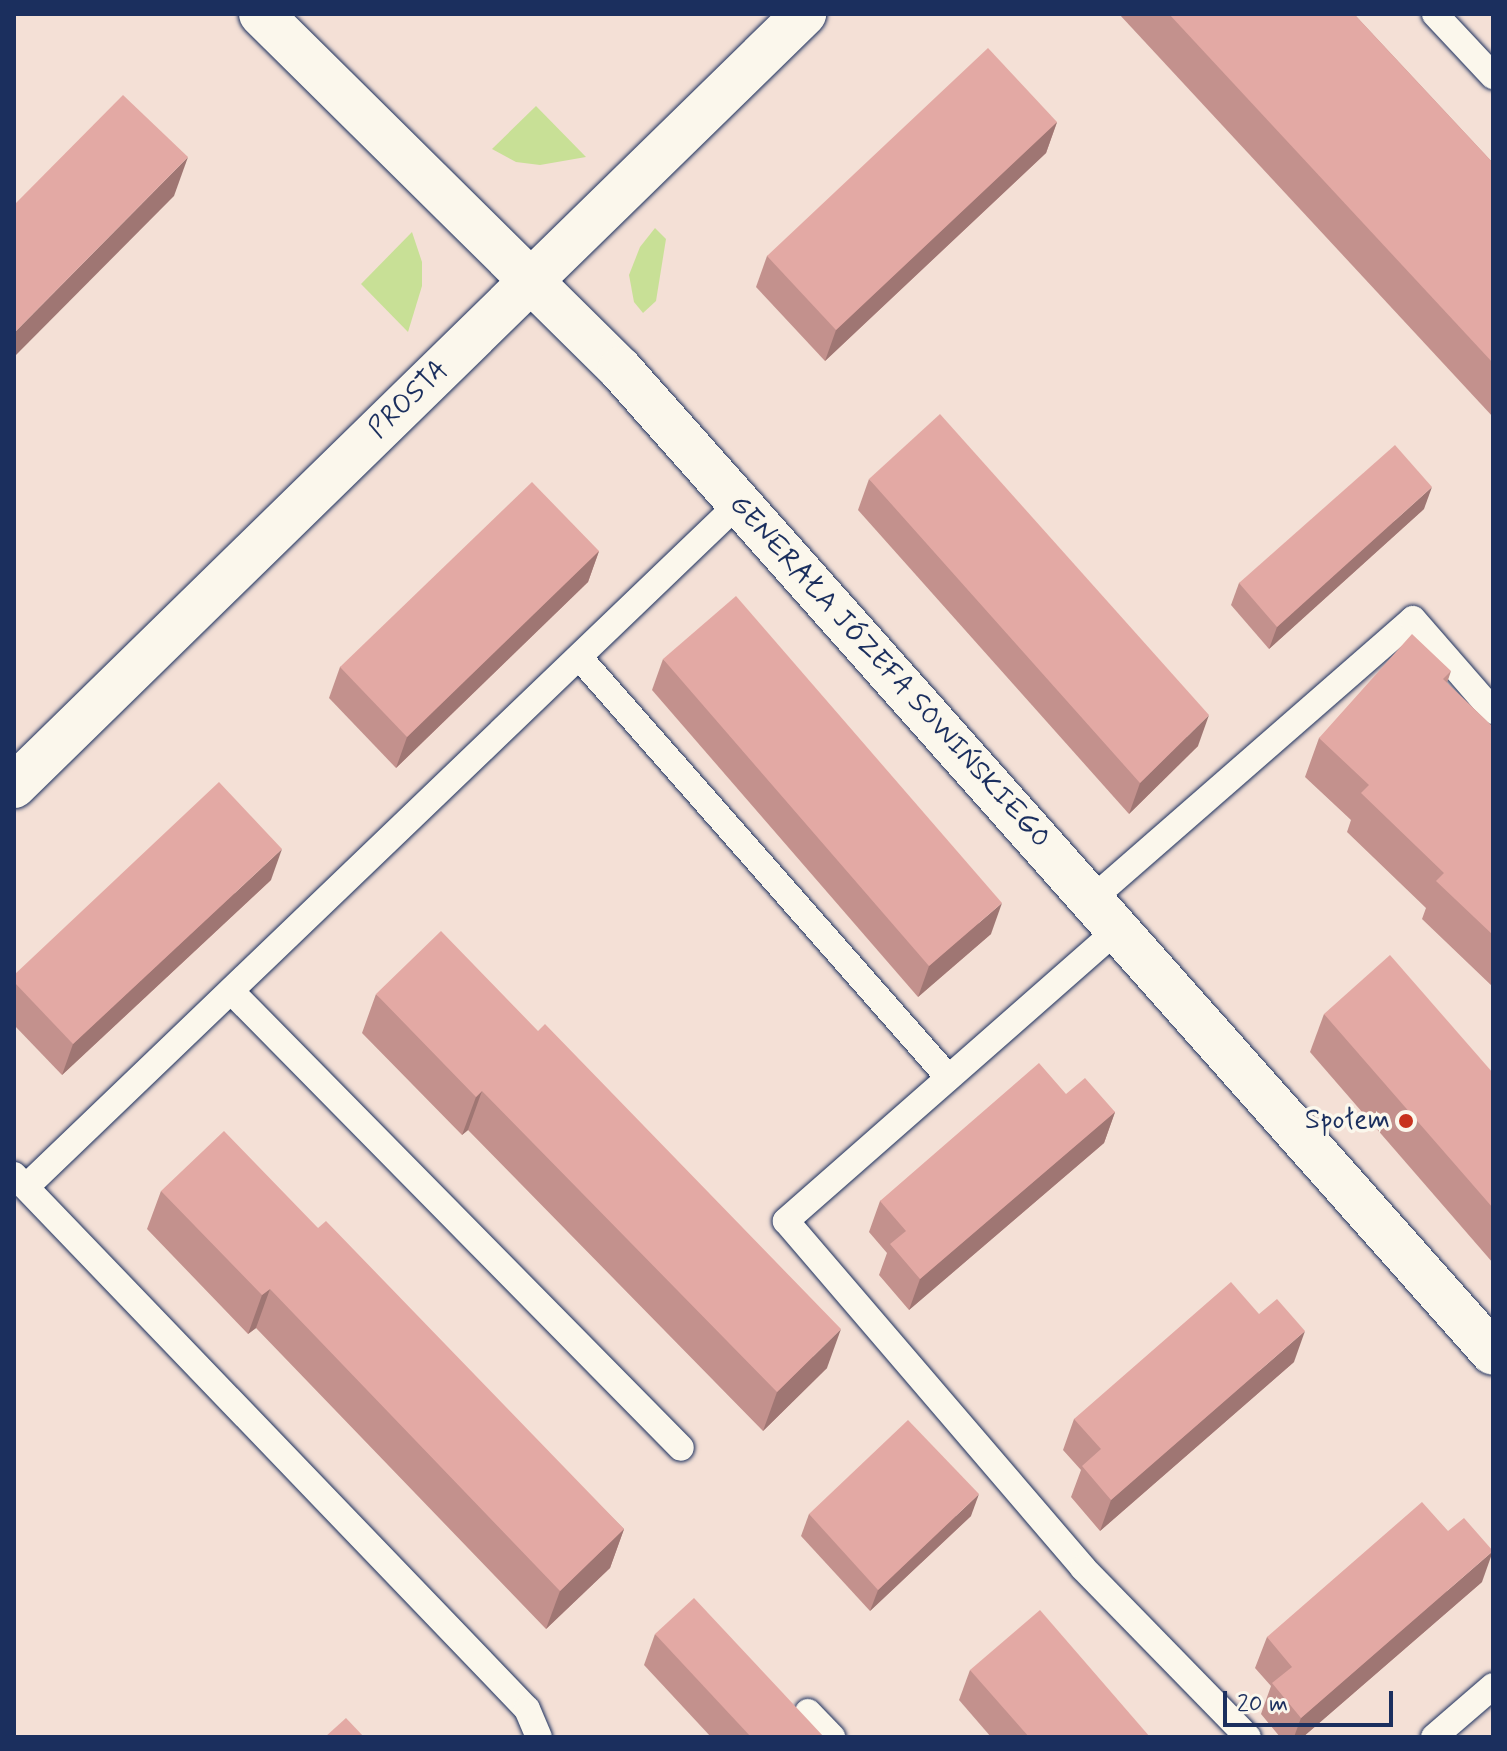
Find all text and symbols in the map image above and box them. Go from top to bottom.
street label: PROSTA [362,354,456,446]
street label: GENERAŁA JÓZEFA SOWIŃSKIEGO [721,488,1057,856]
place label: Społem [1305,1104,1390,1138]
marker: Społem [1397,1112,1415,1130]
scale bar [1227,1675,1397,1725]
text: 20 m [1237,1689,1288,1720]

